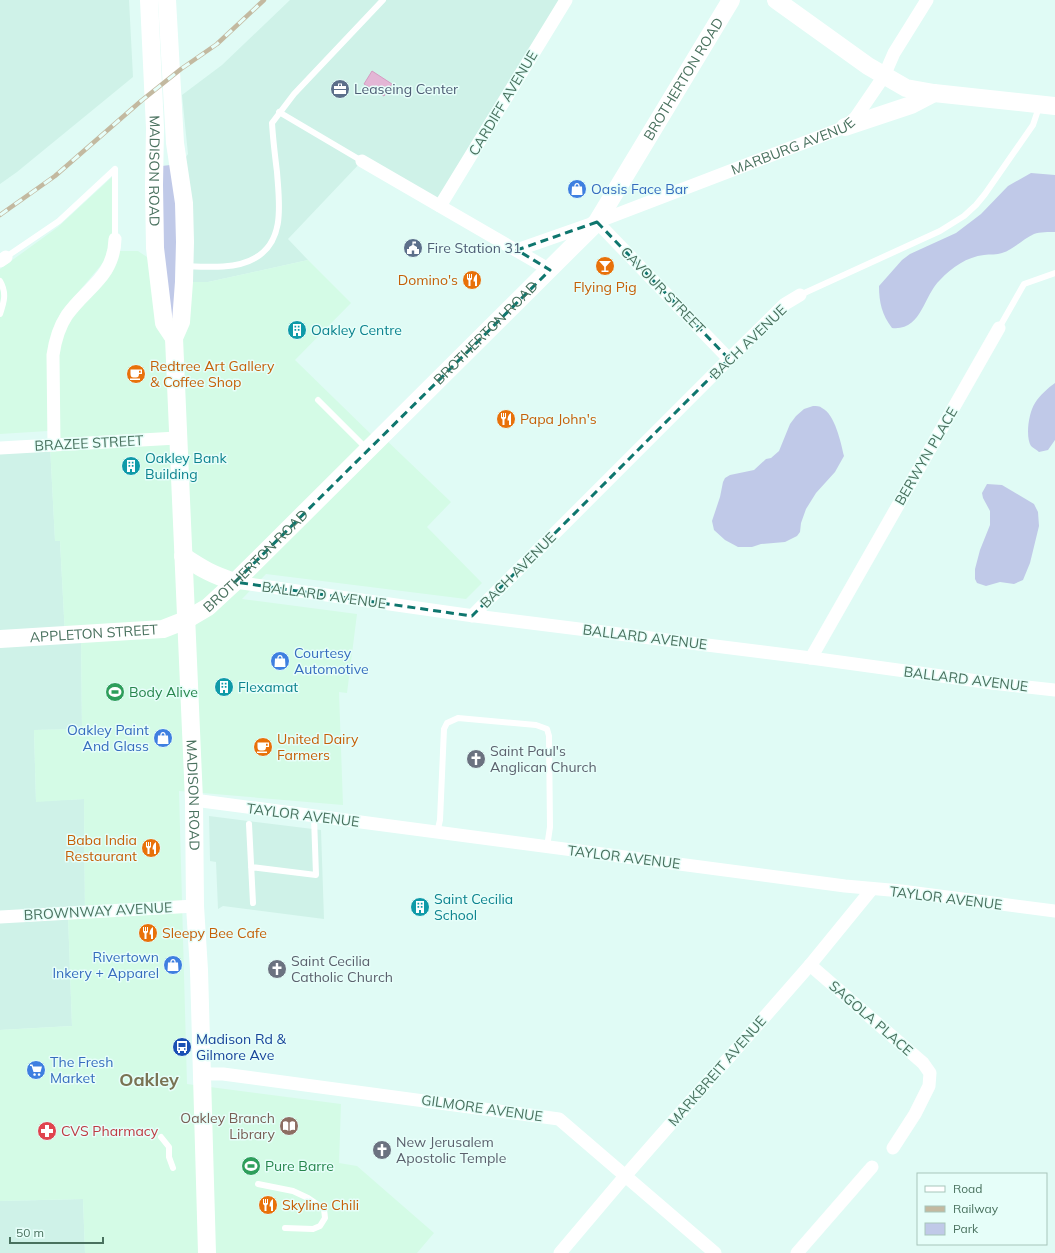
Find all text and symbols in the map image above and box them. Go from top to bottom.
street label: BROTHERTON ROAD [639,14,727,144]
street label: CARDIFF AVENUE [465,47,541,159]
office icon: Leaseing Center [329,78,351,100]
place label: Leaseing Center [354,80,459,98]
street label: MARBURG AVENUE [729,113,859,179]
street label: MADISON ROAD [145,115,164,227]
shop icon: Oasis Face Bar [566,178,588,200]
place label: Oasis Face Bar [591,180,689,198]
public building icon: Fire Station 31 [402,237,424,259]
place label: Fire Station 31 [427,239,521,257]
street label: CAVOUR STREET [617,243,709,338]
bar icon: Flying Pig [594,255,616,277]
restaurant icon: Domino's [461,269,483,291]
place label: Domino's [398,271,458,289]
street label: BROTHERTON ROAD [430,277,542,388]
place label: Flying Pig [573,278,637,296]
street label: BACH AVENUE [706,301,790,383]
building icon: Oakley Centre [286,319,308,341]
place label: Oakley Centre [311,321,402,339]
place label: Redtree Art Gallery & Coffee Shop [150,357,275,391]
cafe icon: Redtree Art Gallery & Coffee Shop [125,363,147,385]
street label: BERWYN PLACE [891,404,961,508]
restaurant icon: Papa John's [495,408,517,430]
place label: Papa John's [520,410,597,428]
street label: BRAZEE STREET [34,431,144,455]
place label: Oakley Bank Building [145,449,227,483]
building icon: Oakley Bank Building [120,455,142,477]
street label: BROTHERTON ROAD [199,505,312,616]
street label: BACH AVENUE [476,528,560,612]
street label: BALLARD AVENUE [261,577,387,613]
street label: APPLETON STREET [29,620,159,646]
street label: BALLARD AVENUE [582,620,708,654]
place label: Courtesy Automotive [294,644,369,678]
shop icon: Courtesy Automotive [269,650,291,672]
street label: BALLARD AVENUE [903,662,1029,696]
building icon: Flexamat [213,676,235,698]
place label: Flexamat [238,678,298,696]
sports icon: Body Alive [104,681,126,703]
place label: Body Alive [129,683,198,701]
place label: Oakley Paint And Glass [67,721,149,755]
shop icon: Oakley Paint And Glass [152,727,174,749]
place label: United Dairy Farmers [277,730,359,764]
cafe icon: United Dairy Farmers [252,736,274,758]
street label: MADISON ROAD [182,739,203,851]
place label: Saint Paul's Anglican Church [490,742,597,776]
church icon: Saint Paul's Anglican Church [465,748,487,770]
street label: TAYLOR AVENUE [246,799,360,831]
place label: Baba India Restaurant [65,831,137,865]
restaurant icon: Baba India Restaurant [140,837,162,859]
street label: TAYLOR AVENUE [567,841,681,873]
street label: TAYLOR AVENUE [889,882,1003,914]
place label: Saint Cecilia School [434,890,513,924]
building icon: Saint Cecilia School [409,896,431,918]
street label: BROWNWAY AVENUE [23,898,173,924]
restaurant icon: Sleepy Bee Cafe [137,922,159,944]
place label: Sleepy Bee Cafe [162,924,267,942]
place label: Rivertown Inkery + Apparel [52,948,159,982]
place label: Saint Cecilia Catholic Church [291,952,393,986]
shop icon: Rivertown Inkery + Apparel [162,954,184,976]
church icon: Saint Cecilia Catholic Church [266,958,288,980]
street label: SAGOLA PLACE [825,977,917,1059]
street label: MARKBREIT AVENUE [664,1012,770,1130]
place label: Madison Rd & Gilmore Ave [196,1030,287,1064]
bus stop icon: Madison Rd & Gilmore Ave [171,1036,193,1058]
place label: The Fresh Market [50,1053,113,1087]
supermarket icon: The Fresh Market [25,1059,47,1081]
district label: Oakley [119,1068,179,1091]
street label: GILMORE AVENUE [420,1091,544,1125]
place label: Oakley Branch Library [180,1109,276,1143]
library icon: Oakley Branch Library [278,1115,300,1137]
pharmacy icon: CVS Pharmacy [36,1120,58,1142]
place label: CVS Pharmacy [61,1122,159,1140]
place label: New Jerusalem Apostolic Temple [396,1133,506,1167]
church icon: New Jerusalem Apostolic Temple [371,1139,393,1161]
sports icon: Pure Barre [240,1155,262,1177]
place label: Pure Barre [265,1157,334,1175]
legend [917,1173,1047,1245]
text: Road [953,1181,982,1196]
restaurant icon: Skyline Chili [257,1194,279,1216]
place label: Skyline Chili [282,1196,359,1214]
text: Railway [953,1201,999,1216]
scale bar [10,1219,103,1245]
text: Park [953,1221,979,1236]
text: 50 m [16,1225,44,1240]

